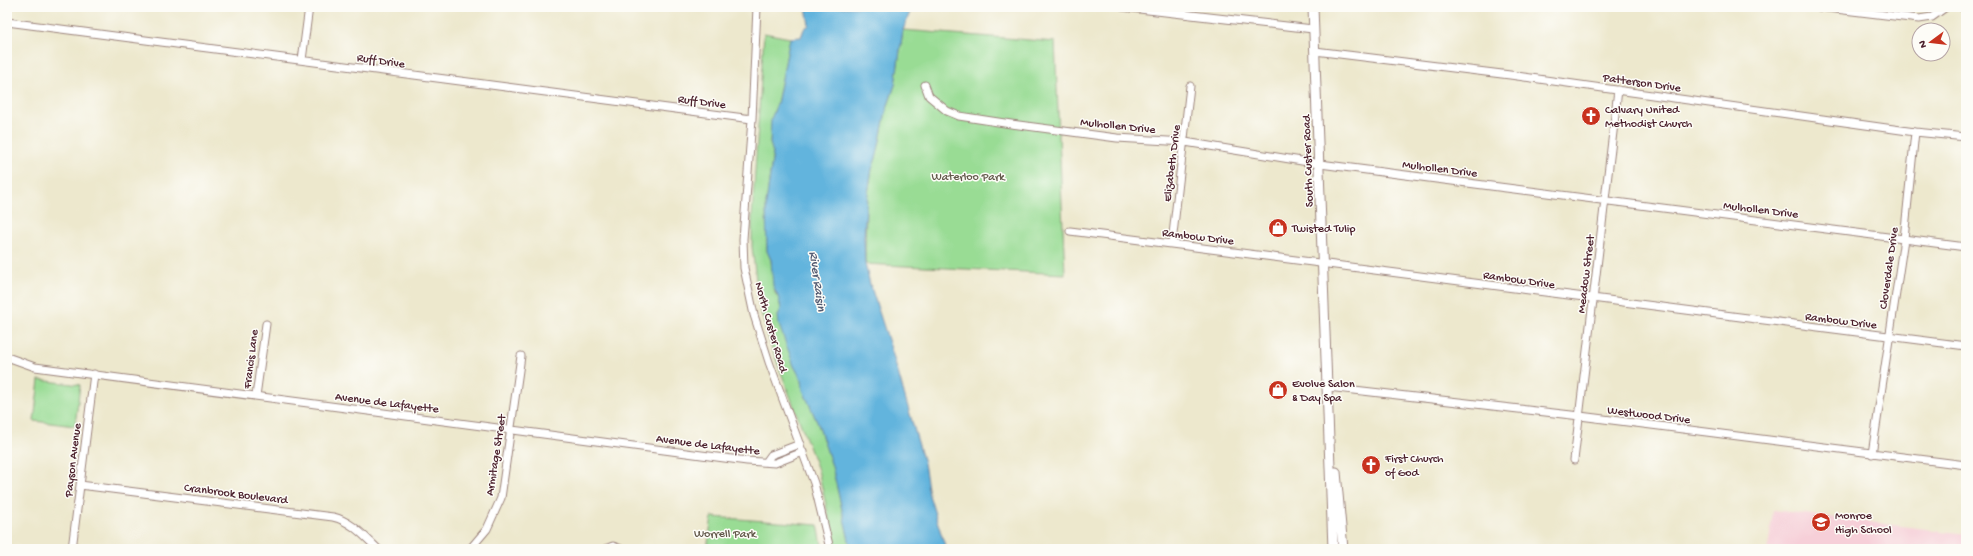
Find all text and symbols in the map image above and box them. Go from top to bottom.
north arrow [1911,22,1951,62]
text: N [1917,39,1930,49]
street label: Ruff Drive [356,52,406,72]
street label: Patterson Drive [1601,71,1683,97]
street label: Ruff Drive [677,93,727,113]
place label: Calvary United Methodist Church [1605,104,1693,132]
church icon: Calvary United Methodist Church [1580,105,1602,127]
street label: South Custer Road [1300,113,1318,207]
street label: Mulhollen Drive [1080,116,1157,138]
street label: Elizabeth Drive [1161,123,1185,203]
street label: Mulhollen Drive [1401,158,1479,182]
park label: Waterloo Park [931,171,1006,185]
street label: Mulhollen Drive [1722,199,1800,223]
shop icon: Twisted Tulip [1267,217,1289,239]
place label: Twisted Tulip [1291,223,1355,237]
street label: Cloverdale Drive [1877,226,1903,310]
street label: Rambow Drive [1161,227,1235,249]
street label: Meadow Street [1575,233,1599,314]
water label: River Raisin [805,250,828,313]
street label: Rambow Drive [1482,269,1556,293]
street label: North Custer Road [750,281,790,375]
street label: Rambow Drive [1804,311,1878,333]
street label: Francis Lane [241,328,263,391]
place label: Evolve Salon & Day Spa [1292,378,1355,406]
shop icon: Evolve Salon & Day Spa [1267,379,1289,401]
street label: Avenue de Lafayette [334,391,440,417]
street label: Westwood Drive [1606,404,1692,428]
street label: Armitage Street [484,413,510,497]
street label: Payson Avenue [62,422,86,499]
street label: Avenue de Lafayette [655,433,761,459]
place label: First Church of God [1384,453,1444,481]
church icon: First Church of God [1360,454,1382,476]
street label: Cranbrook Boulevard [183,482,289,508]
place label: Monroe High School [1835,510,1892,538]
school or university icon: Monroe High School [1810,511,1832,533]
park label: Worrell Park [694,528,758,542]

